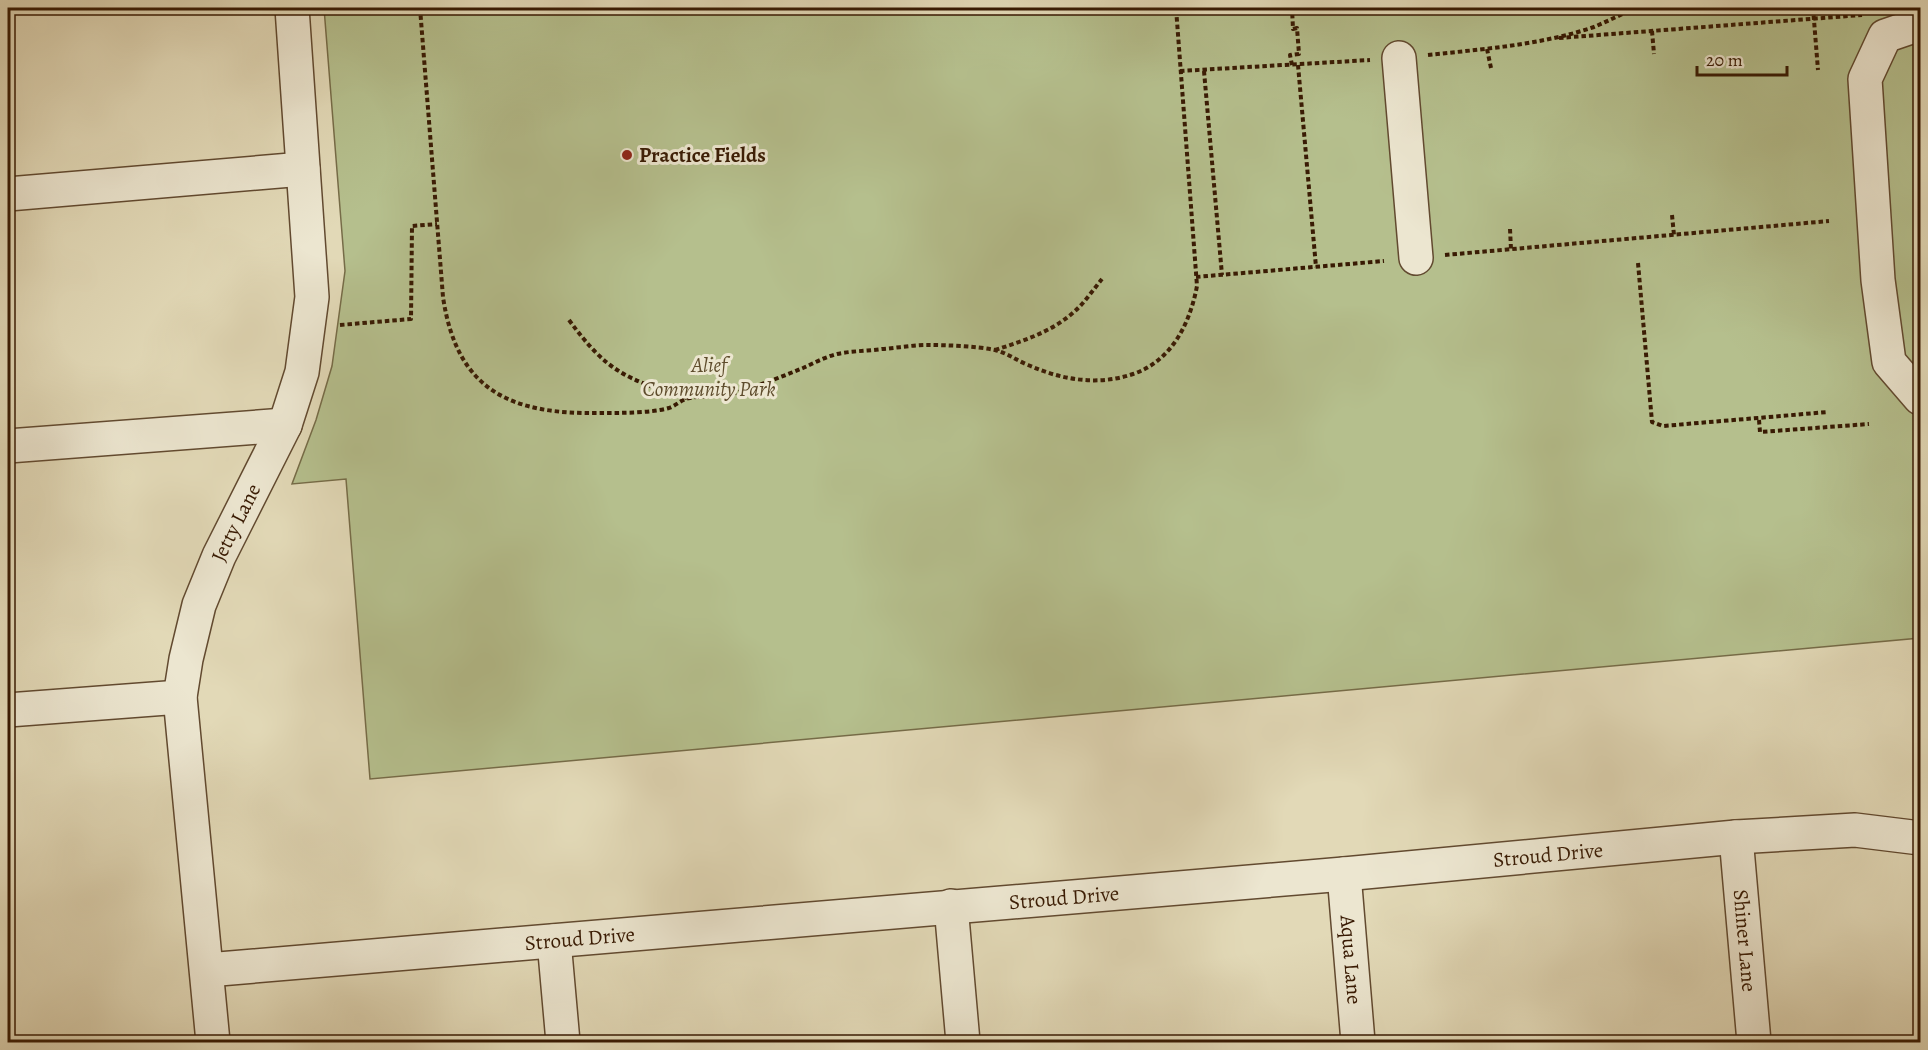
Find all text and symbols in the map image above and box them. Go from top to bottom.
scale bar [1697,39,1787,77]
text: 20 m [1706,48,1743,72]
place label: Practice Fields [639,141,766,169]
marker: Practice Fields [620,148,634,162]
park label: Alief Community Park [642,351,776,403]
street label: Jetty Lane [204,479,267,566]
street label: Stroud Drive [1492,836,1604,874]
street label: Stroud Drive [1008,879,1120,916]
street label: Shiner Lane [1727,888,1764,993]
street label: Aqua Lane [1333,913,1369,1005]
street label: Stroud Drive [523,920,636,957]

